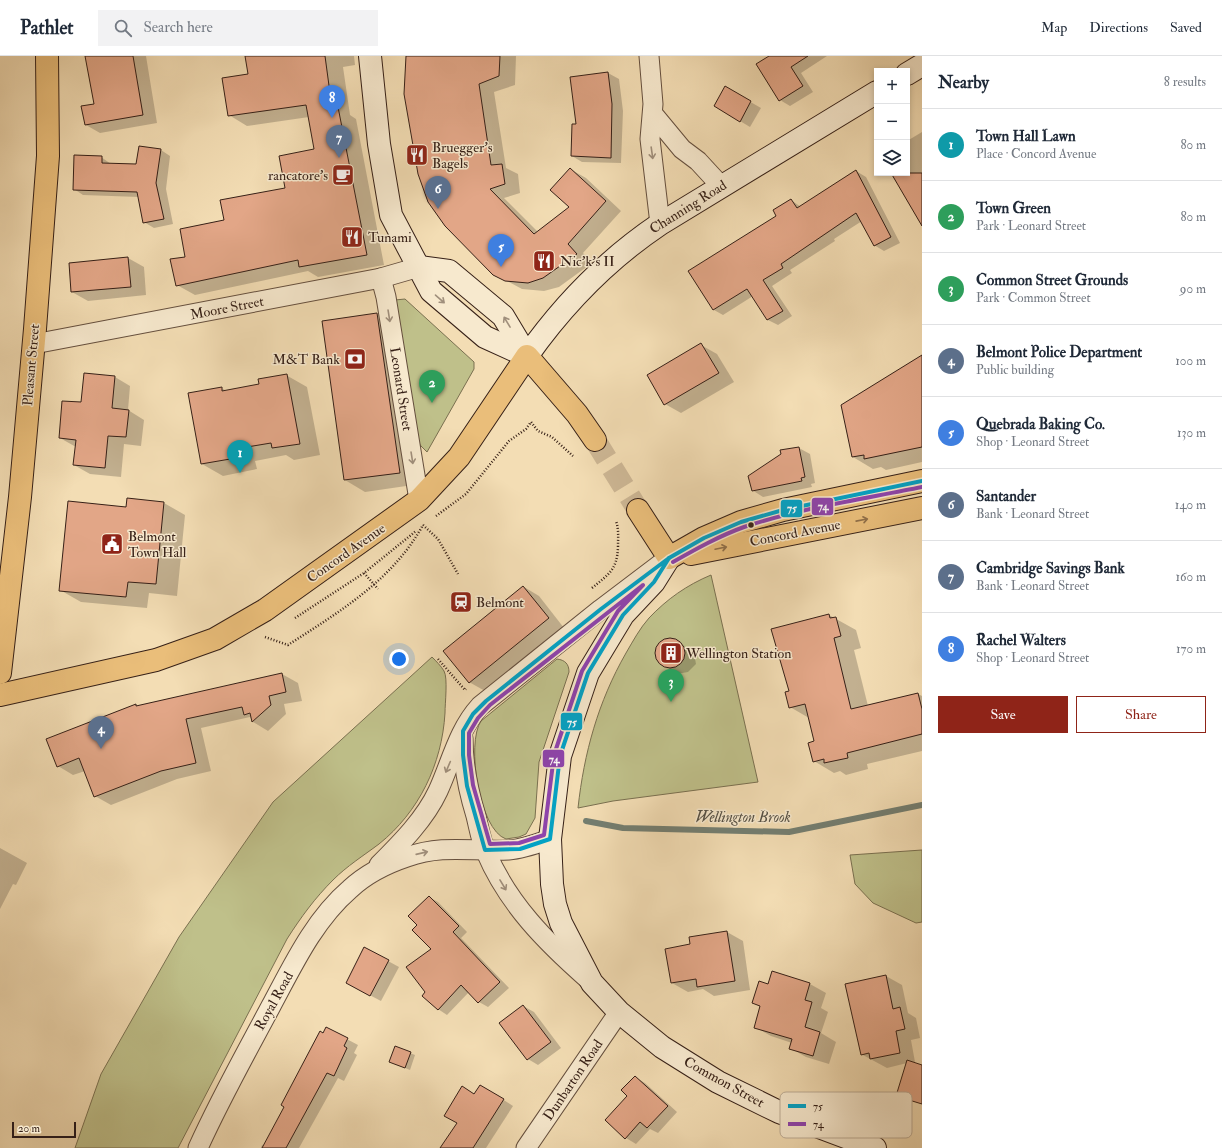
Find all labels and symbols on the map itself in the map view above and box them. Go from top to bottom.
pin: 8 [319,85,345,118]
pin: 7 [326,125,352,158]
place label: Bruegger's Bagels [432,139,493,172]
restaurant icon: Bruegger's Bagels [404,142,430,168]
one-way arrow [648,146,656,159]
cafe icon: rancatore's [330,162,356,188]
place label: rancatore's [268,167,328,184]
pin: 6 [425,176,451,209]
street label: Channing Road [646,176,730,237]
restaurant icon: Tunami [339,224,365,250]
place label: Tunami [368,229,412,246]
pin: 5 [488,234,514,267]
restaurant icon: Nic'k's II [531,248,557,274]
place label: Nic'k's II [560,253,615,270]
street label: Moore Street [189,292,266,323]
one-way arrow [435,295,446,304]
one-way arrow [385,309,393,322]
one-way arrow [503,317,511,328]
street label: Pleasant Street [19,323,43,407]
bank icon: M&T Bank [342,346,368,372]
street label: Leonard Street [386,346,416,432]
place label: M&T Bank [273,351,340,368]
pin: 2 [419,370,445,403]
pin: 1 [227,440,253,473]
one-way arrow [408,451,416,464]
line badge: 74 [811,497,834,516]
line badge: 75 [780,499,803,518]
text: 74 [818,500,829,514]
text: 75 [787,502,797,515]
street label: Concord Avenue [748,516,842,550]
one-way arrow [855,516,868,524]
street label: Concord Avenue [303,520,389,586]
unlabelled marker [746,520,756,530]
place label: Belmont Town Hall [128,528,187,561]
public building icon: Belmont Town Hall [99,531,125,557]
one-way arrow [714,543,727,551]
station icon: Belmont [448,589,474,615]
place label: Belmont [476,594,524,611]
building icon: Wellington Station [658,640,684,666]
place label: Wellington Station [685,645,791,662]
your location [389,649,409,669]
pin: 3 [658,669,684,702]
line badge: 75 [560,712,583,731]
pin: 4 [88,716,114,749]
text: 75 [567,716,577,729]
line badge: 74 [542,749,565,768]
text: 74 [549,753,560,767]
one-way arrow [444,761,451,773]
water label: Wellington Brook [695,808,791,827]
one-way arrow [415,848,428,856]
one-way arrow [499,879,507,891]
street label: Royal Road [251,969,298,1034]
street label: Dunbarton Road [540,1036,606,1124]
street label: Common Street [681,1053,768,1111]
legend [780,1092,912,1138]
text: 75 [813,1100,823,1113]
text: 74 [813,1118,825,1131]
scale bar [12,1120,76,1139]

